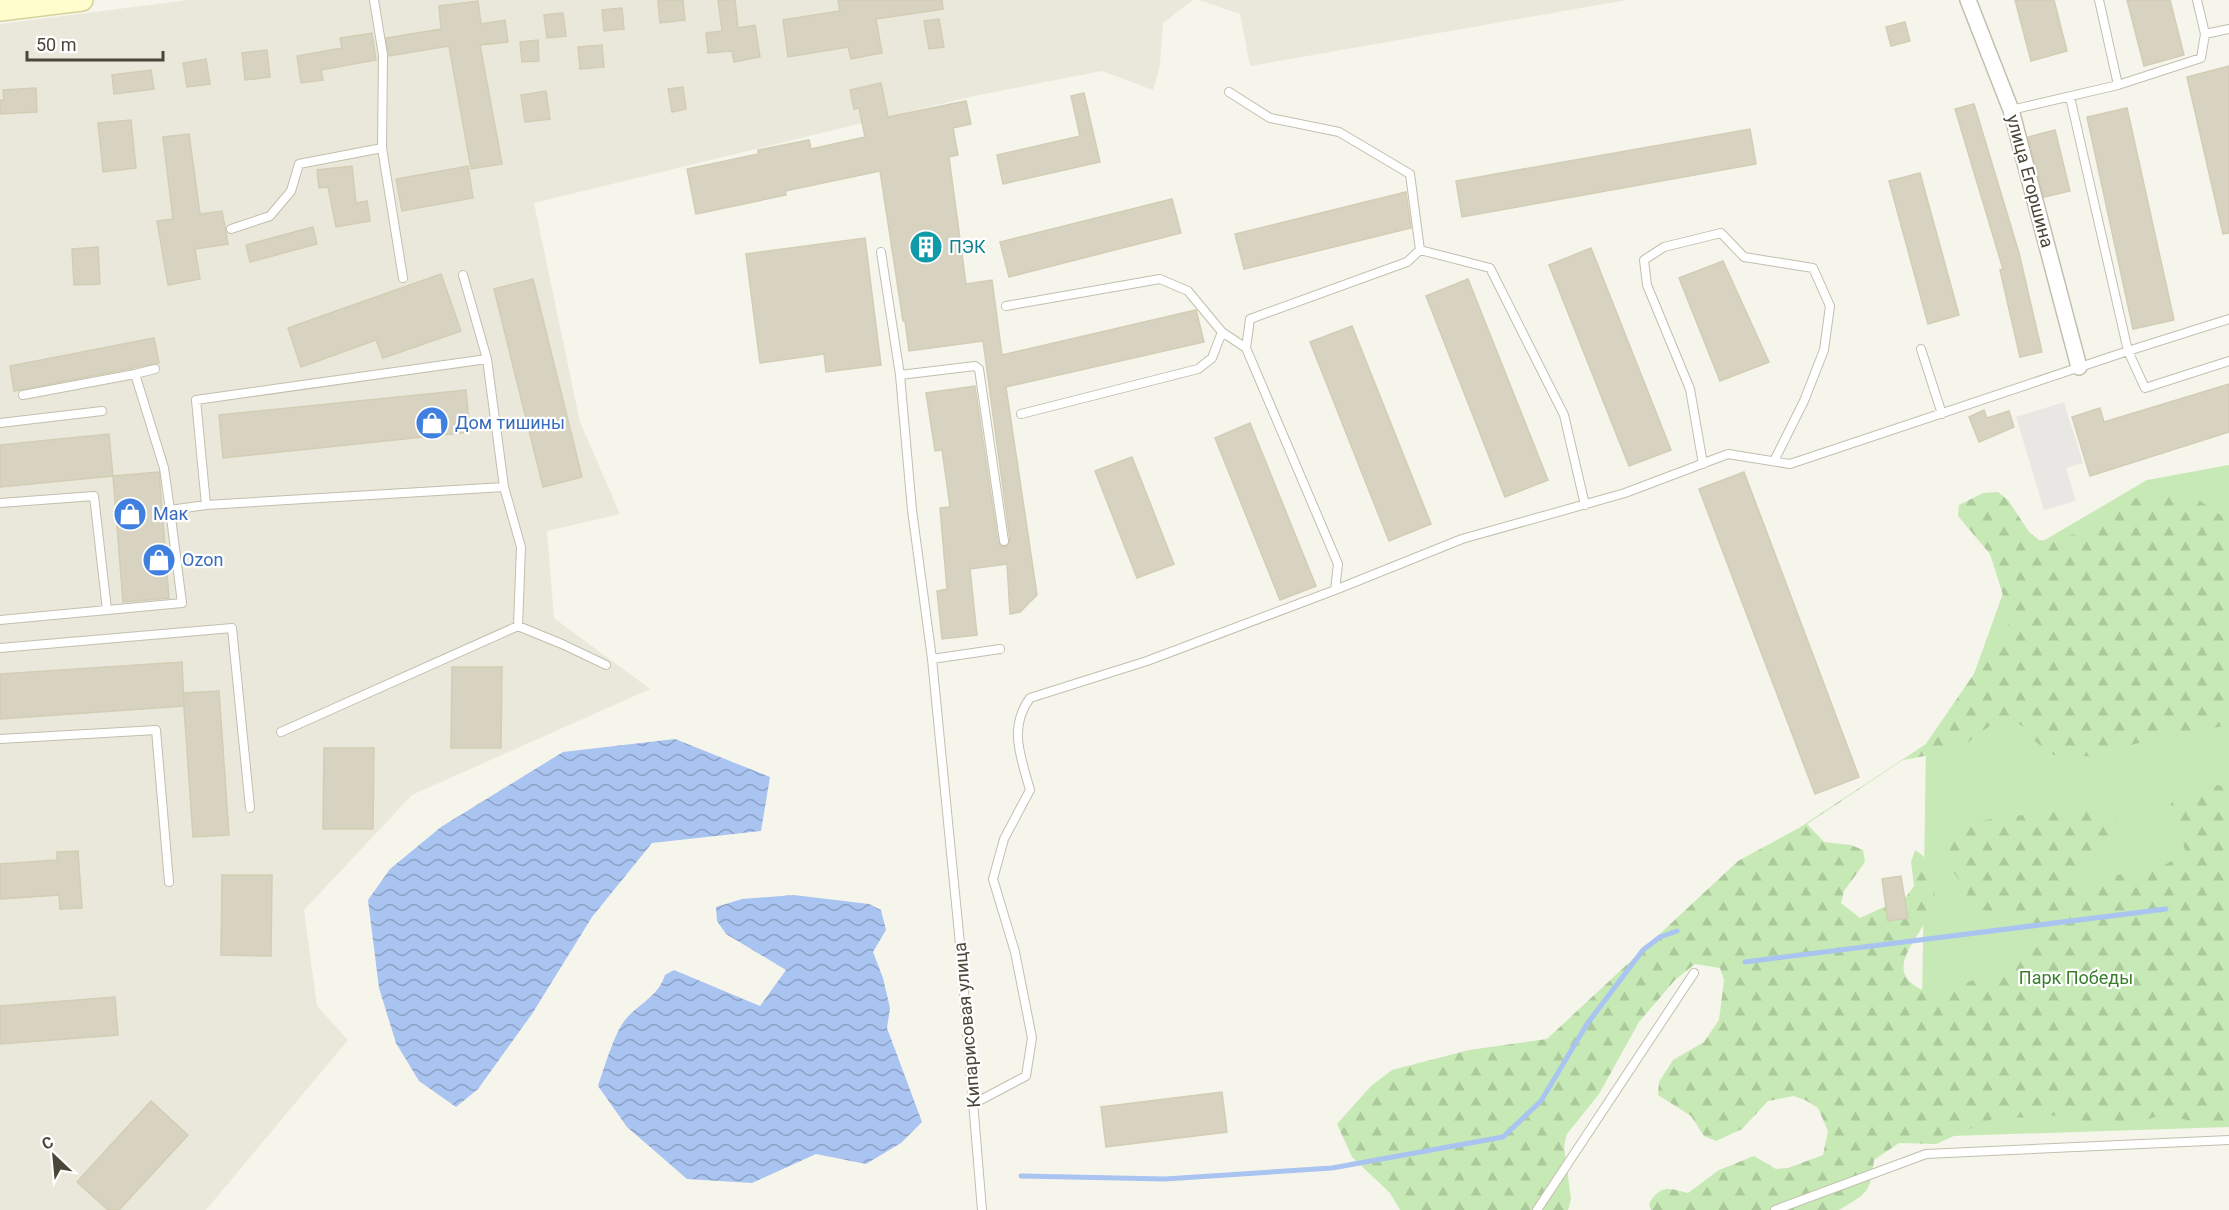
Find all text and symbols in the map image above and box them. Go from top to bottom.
scale bar [27,24,164,62]
text: 50 m [36,34,76,55]
street label: улица Егоршина [2003,112,2058,250]
building icon: ПЭК [908,229,944,265]
place label: ПЭК [949,236,986,257]
shop icon: Дом тишины [414,405,450,441]
place label: Дом тишины [455,412,565,433]
shop icon: Мак [112,496,148,532]
place label: Мак [153,503,189,524]
shop icon: Ozon [141,542,177,578]
place label: Ozon [182,549,223,570]
street label: Кипарисовая улица [949,941,984,1109]
park label: Парк Победы [2019,967,2133,988]
north arrow [24,1126,84,1186]
text: С [39,1132,57,1154]

